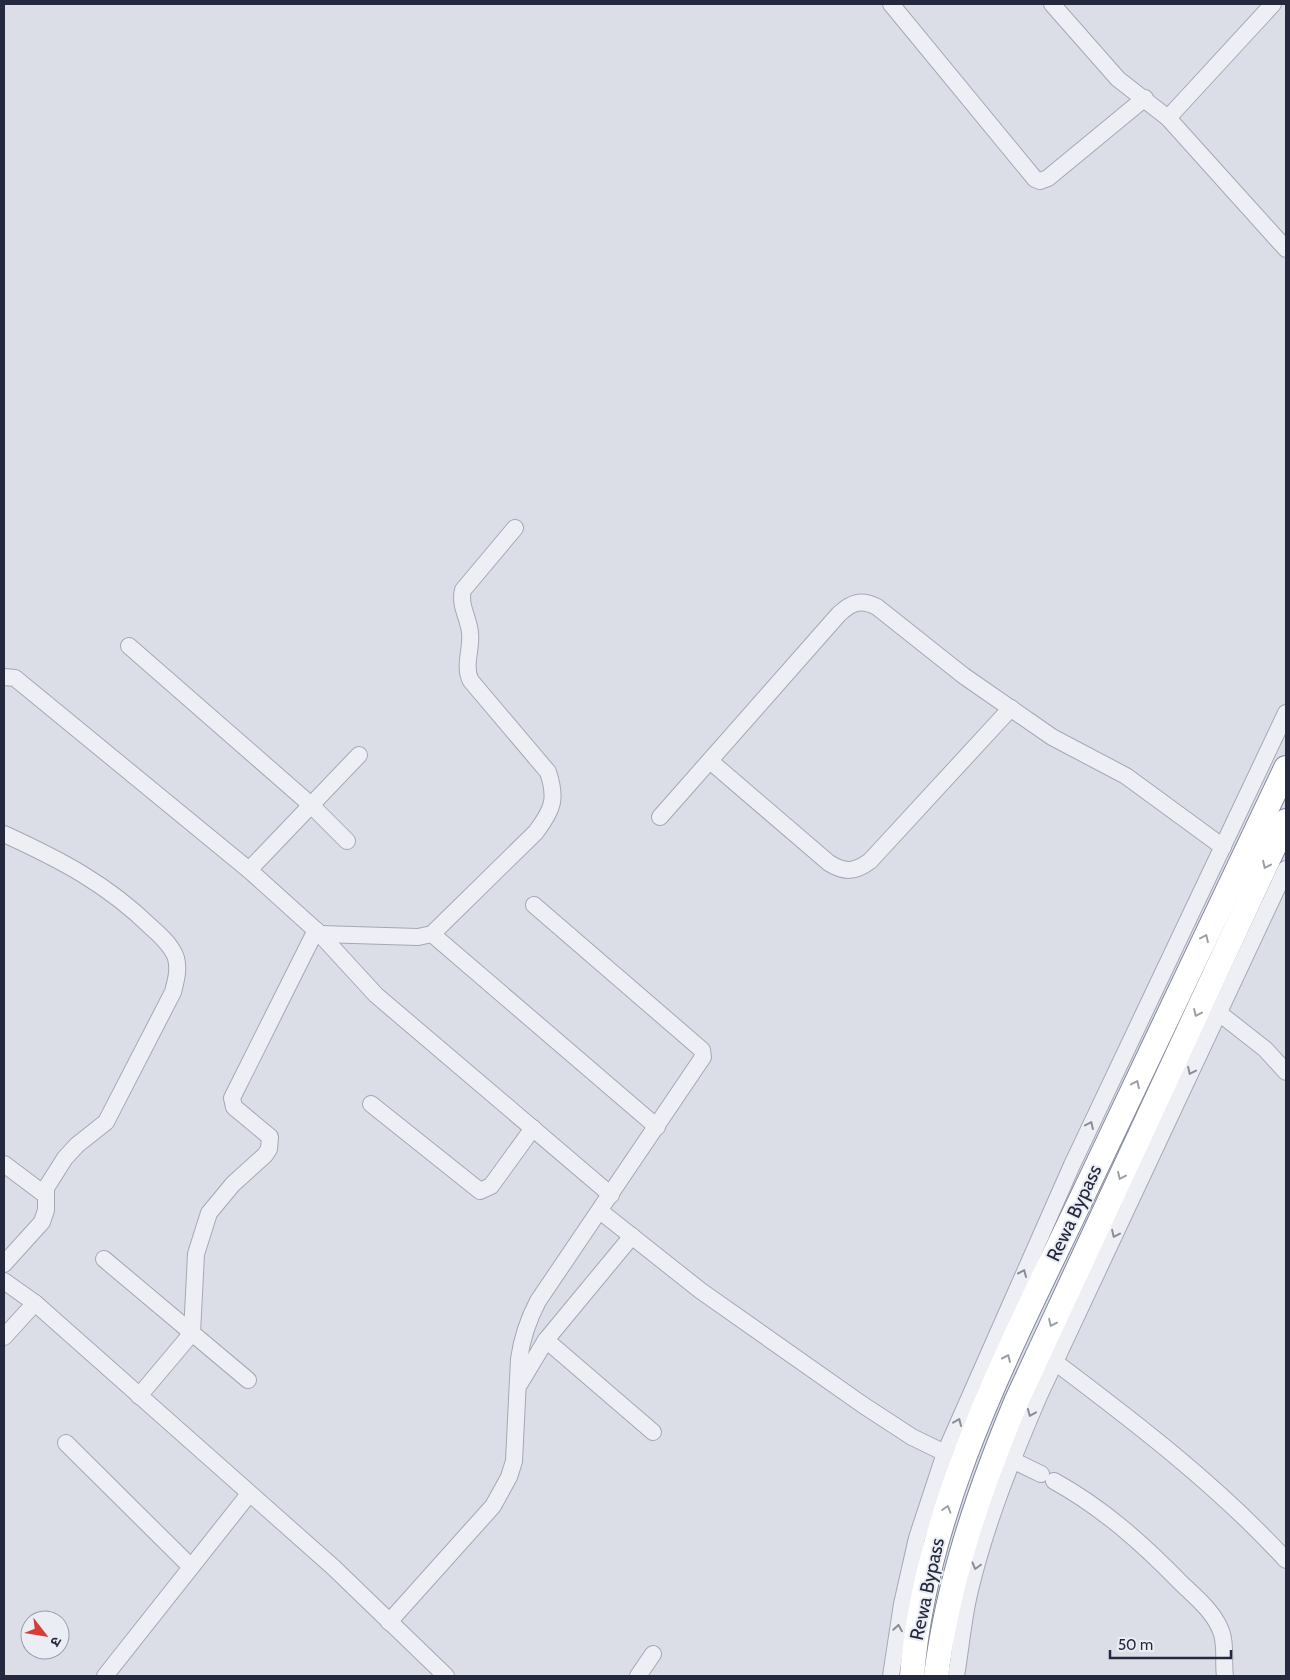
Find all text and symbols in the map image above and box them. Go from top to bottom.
one-way arrow [1262,860,1272,869]
one-way arrow [1199,934,1210,943]
one-way arrow [1193,1008,1203,1017]
one-way arrow [1187,1066,1198,1075]
one-way arrow [1129,1081,1139,1090]
one-way arrow [1084,1121,1095,1130]
street label: Rewa Bypass [1042,1161,1106,1265]
one-way arrow [1116,1171,1127,1180]
one-way arrow [1111,1229,1121,1238]
one-way arrow [1017,1269,1028,1278]
one-way arrow [1048,1318,1059,1327]
one-way arrow [1001,1354,1012,1363]
one-way arrow [1027,1408,1038,1417]
one-way arrow [952,1418,962,1427]
one-way arrow [941,1505,951,1514]
street label: Rewa Bypass [905,1536,949,1642]
one-way arrow [971,1561,982,1570]
north arrow [20,1610,70,1660]
one-way arrow [892,1624,903,1632]
scale bar [1110,1628,1231,1660]
text: उ [46,1634,66,1651]
text: 50 m [1118,1636,1153,1654]

